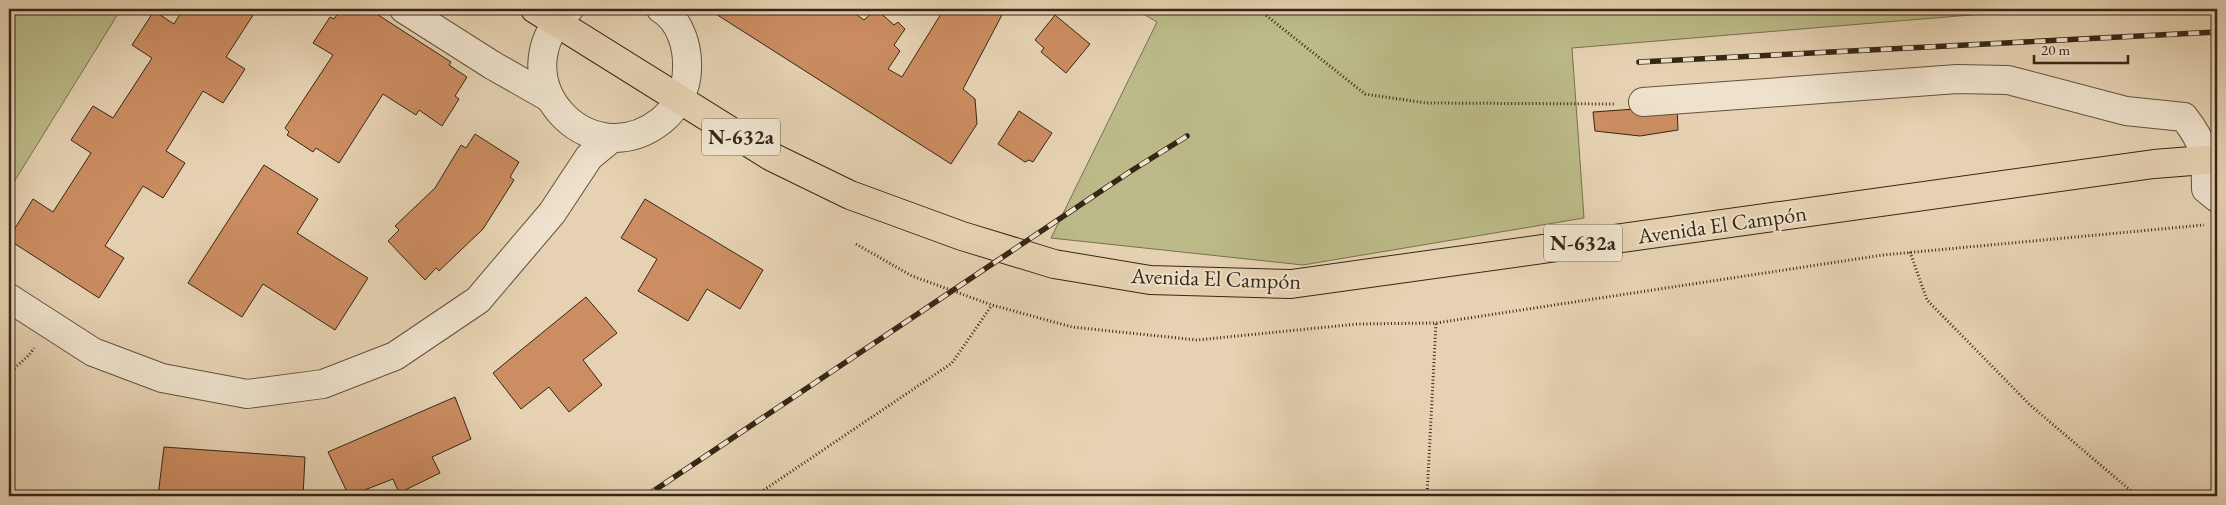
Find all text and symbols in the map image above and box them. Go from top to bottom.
scale bar [2034,32,2127,64]
text: 20 m [2041,40,2070,59]
road number: N-632a [702,118,780,156]
street label: Avenida El Campón [1635,198,1809,251]
road number: N-632a [1544,224,1622,262]
street label: Avenida El Campón [1129,261,1302,296]

